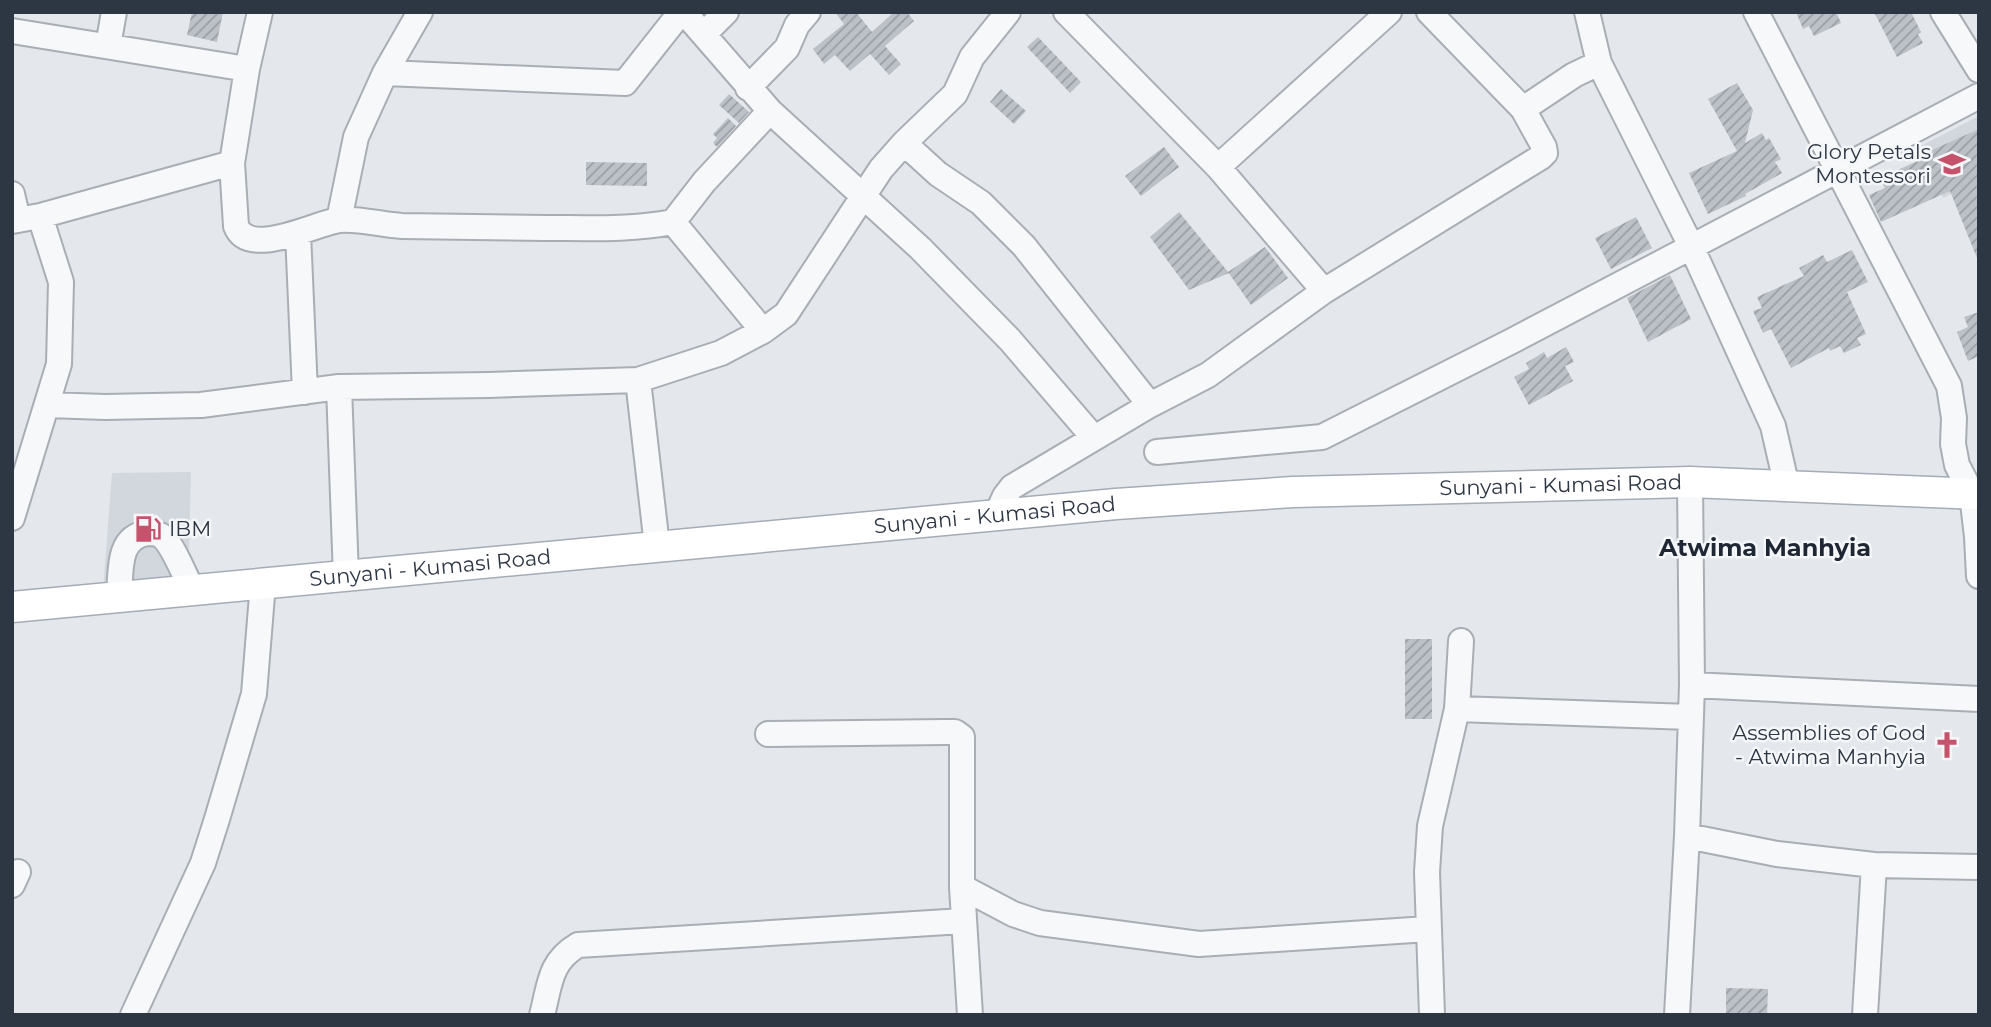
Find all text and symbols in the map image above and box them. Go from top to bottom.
place label: Glory Petals Montessori [1807,139,1931,188]
school or university icon: Glory Petals Montessori [1937,149,1967,179]
street label: Sunyani - Kumasi Road [1439,469,1682,500]
street label: Sunyani - Kumasi Road [873,491,1117,539]
fuel station icon: IBM [133,514,163,544]
place label: IBM [169,516,211,541]
district label: Atwima Manhyia [1658,533,1871,562]
street label: Sunyani - Kumasi Road [308,544,552,591]
place label: Assemblies of God - Atwima Manhyia [1732,720,1926,769]
church icon: Assemblies of God - Atwima Manhyia [1932,730,1962,760]

